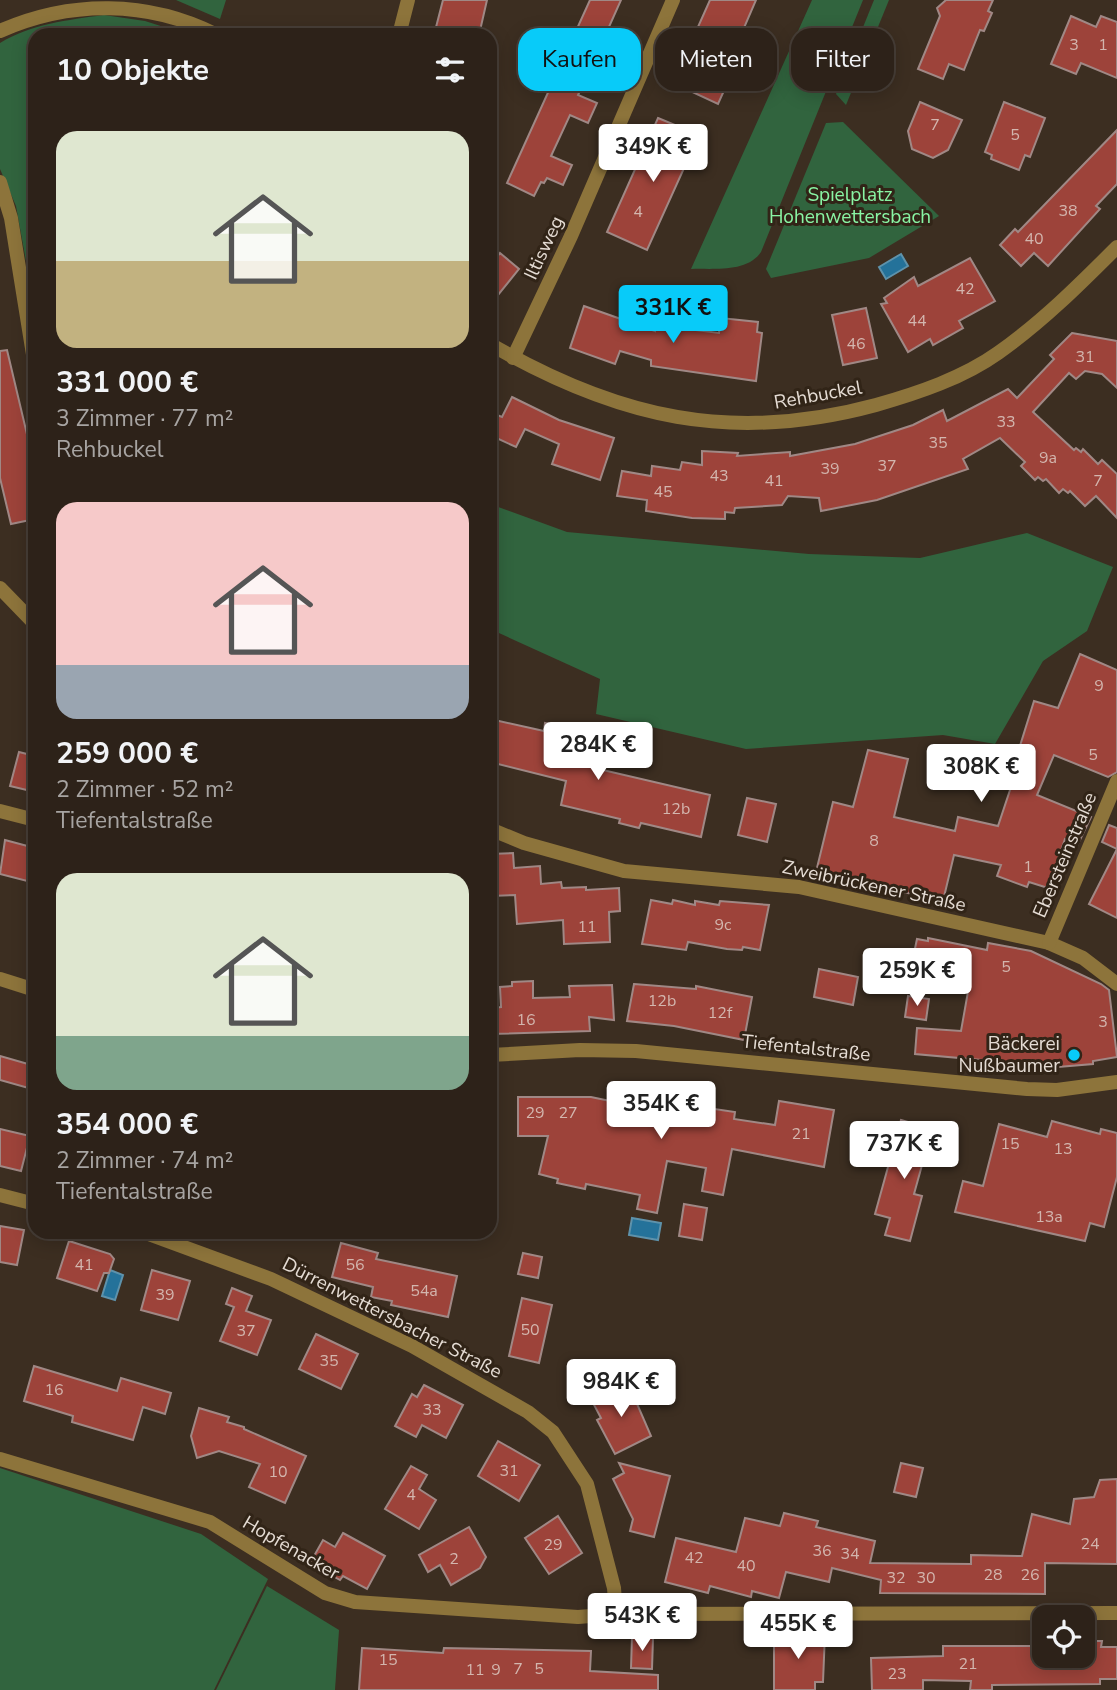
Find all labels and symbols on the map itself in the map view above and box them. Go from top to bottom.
house number: 3 [1069,34,1079,56]
house number: 1 [1098,34,1108,56]
house number: 7 [930,114,940,136]
pin: 349K € [596,124,710,184]
house number: 5 [1010,124,1020,146]
park label: Spielplatz Hohenwettersbach [769,182,931,230]
house number: 38 [1058,200,1078,222]
house number: 4 [633,201,643,223]
street label: Iltisweg [518,212,570,284]
house number: 40 [1024,228,1044,250]
house number: 42 [955,278,975,300]
pin: 331K € [616,286,730,345]
house number: 44 [907,310,927,332]
house number: 46 [846,333,866,355]
house number: 31 [1075,346,1095,368]
street label: Rehbuckel [772,374,864,416]
house number: 33 [996,411,1016,433]
house number: 35 [928,432,948,454]
house number: 9a [1039,447,1057,469]
house number: 37 [877,455,897,477]
house number: 39 [820,458,840,480]
house number: 43 [709,465,729,487]
house number: 41 [764,470,784,492]
house number: 7 [1093,470,1103,492]
house number: 45 [653,481,673,503]
house number: 9 [1094,675,1104,697]
pin: 284K € [541,722,655,782]
pin: 308K € [924,744,1038,804]
house number: 5 [1088,744,1098,766]
street label: Ebersteinstraße [1027,788,1103,922]
house number: 12b [662,798,690,820]
house number: 8 [869,830,879,852]
street label: Zweibrückener Straße [780,854,968,918]
house number: 1 [1023,856,1033,878]
house number: 9c [714,914,732,936]
house number: 11 [577,916,597,938]
pin: 259K € [860,948,974,1008]
house number: 5 [1001,956,1011,978]
house number: 12b [648,990,676,1012]
house number: 12f [708,1002,733,1024]
house number: 16 [516,1009,536,1031]
house number: 3 [1098,1011,1108,1033]
street label: Tiefentalstraße [740,1028,872,1068]
place label: Bäckerei Nußbaumer [959,1031,1060,1079]
marker: Bäckerei Nußbaumer [1066,1047,1082,1063]
pin: 354K € [604,1082,718,1141]
house number: 29 [525,1102,545,1124]
house number: 27 [558,1102,578,1124]
pin: 737K € [847,1122,961,1181]
house number: 21 [791,1123,811,1145]
house number: 15 [1000,1133,1020,1155]
house number: 13 [1053,1138,1073,1160]
house number: 13a [1035,1206,1063,1228]
street label: Dürrenwettersbacher Straße [278,1251,506,1385]
house number: 41 [74,1254,94,1276]
house number: 56 [345,1254,365,1276]
house number: 54a [410,1280,438,1302]
house number: 39 [155,1284,175,1306]
house number: 50 [520,1319,540,1341]
house number: 37 [236,1320,256,1342]
house number: 35 [319,1350,339,1372]
pin: 984K € [564,1360,678,1419]
house number: 16 [44,1379,64,1401]
house number: 33 [422,1399,442,1421]
house number: 31 [499,1460,519,1482]
house number: 10 [268,1461,288,1483]
house number: 4 [406,1484,416,1506]
street label: Hopfenacker [238,1510,344,1586]
house number: 24 [1080,1533,1100,1555]
house number: 29 [543,1534,563,1556]
house number: 36 [812,1540,832,1562]
house number: 34 [840,1543,860,1565]
house number: 42 [684,1547,704,1569]
house number: 2 [449,1548,459,1570]
house number: 40 [736,1555,756,1577]
house number: 28 [983,1564,1003,1586]
house number: 26 [1020,1564,1040,1586]
house number: 32 [886,1567,906,1589]
house number: 30 [916,1567,936,1589]
pin: 543K € [585,1594,699,1653]
pin: 455K € [741,1602,855,1661]
house number: 15 [378,1649,398,1671]
house number: 21 [958,1653,978,1675]
house number: 7 [513,1658,523,1680]
house number: 5 [534,1658,544,1680]
house number: 11 [465,1659,485,1681]
house number: 9 [491,1659,501,1681]
house number: 23 [887,1663,907,1685]

